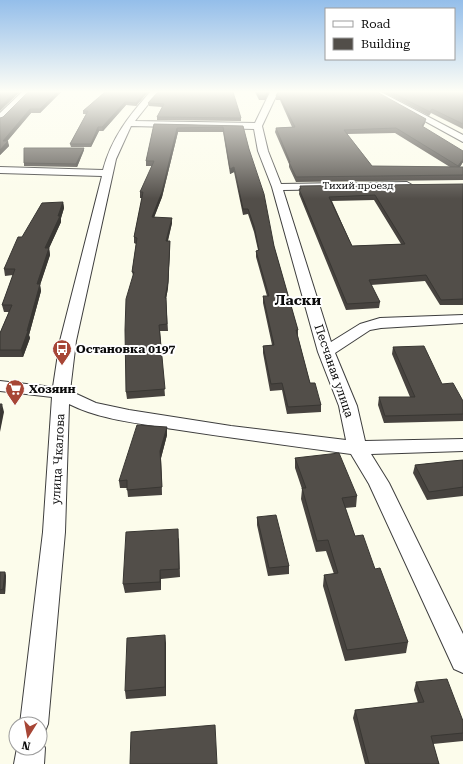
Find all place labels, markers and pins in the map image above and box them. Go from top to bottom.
bus stop icon: Остановка 0197 [51,338,73,366]
place label: Остановка 0197 [76,342,175,356]
supermarket icon: Хозяин [4,378,26,406]
place label: Хозяин [29,382,76,396]

